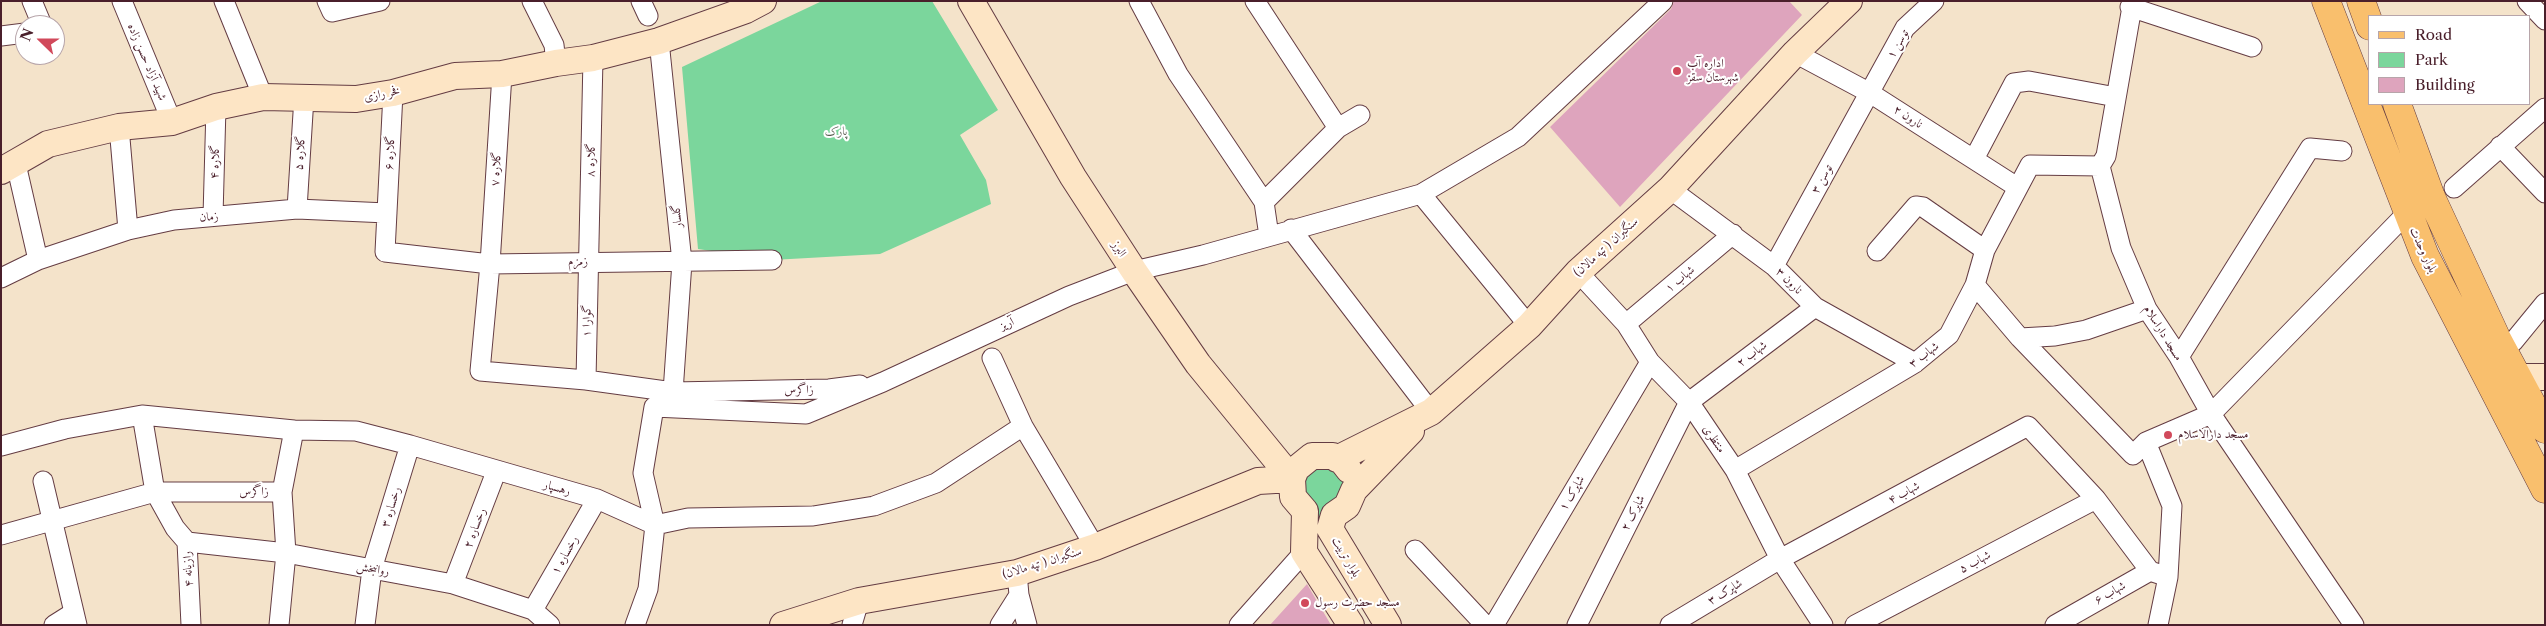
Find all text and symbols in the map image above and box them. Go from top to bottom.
north arrow [15,15,65,65]
legend [2368,15,2531,105]
street label: شهید آزاد حسن زاده [124,21,170,103]
text: Road [2415,25,2452,44]
text: N [16,26,38,44]
street label: توسن ۱ [1884,27,1912,61]
text: Park [2415,50,2448,69]
place label: اداره آب شهرستان سقز [1687,57,1739,85]
marker: اداره آب شهرستان سقز [1671,65,1683,77]
text: Building [2415,75,2475,94]
street label: فخر رازی [363,83,401,105]
street label: نارون ۲ [1891,102,1925,132]
park label: پارک [825,125,847,139]
street label: گلاره ۵ [292,135,308,171]
street label: گلاره ۶ [382,135,398,171]
street label: گلاره ۸ [584,143,598,177]
street label: گلاره ۴ [207,145,223,179]
street label: گلاره ۷ [488,151,504,187]
street label: توسن ۳ [1808,162,1836,196]
street label: گلسار [669,203,685,229]
street label: زمان [199,209,219,225]
street label: سنگبران ( تپه مالان) [1571,214,1641,280]
street label: بلوار وحدت [2406,225,2440,275]
street label: البرز [1109,238,1129,260]
street label: زمزم [568,255,588,269]
street label: شهاب ۱ [1662,263,1698,295]
street label: نارون ۳ [1773,265,1805,297]
street label: مسجد داراسلام [2140,303,2186,363]
street label: گوارا ۱ [580,305,594,337]
street label: آریز [998,314,1016,334]
street label: شهاب ۲ [1734,338,1770,370]
street label: شهاب ۳ [1906,339,1942,371]
street label: زاگرس [784,383,814,397]
street label: منتظری [1700,422,1728,456]
place label: مسجد دارالاسلام [2178,428,2248,442]
marker: مسجد دارالاسلام [2162,429,2174,441]
street label: شاپرک ۱ [1556,473,1588,513]
street label: رهسپار [542,477,572,499]
street label: شهاب ۴ [1886,479,1922,507]
street label: زاگرس [239,485,269,499]
street label: رخساره ۳ [378,485,404,529]
street label: شاپرک ۲ [1618,493,1648,533]
street label: رخساره ۲ [461,506,489,550]
street label: رخساره ۱ [548,533,582,577]
street label: بلوار تربیت [1329,534,1363,580]
street label: سنگبران ( تپه مالان) [1001,544,1083,582]
street label: شهاب ۵ [1957,548,1993,576]
street label: رازیانه ۴ [180,551,196,587]
street label: روانبخش [355,559,391,579]
street label: شاپرک ۳ [1705,576,1745,608]
street label: شهاب ۶ [2092,579,2128,607]
place label: مسجد حضرت رسول [1315,596,1400,610]
marker: مسجد حضرت رسول [1299,597,1311,609]

